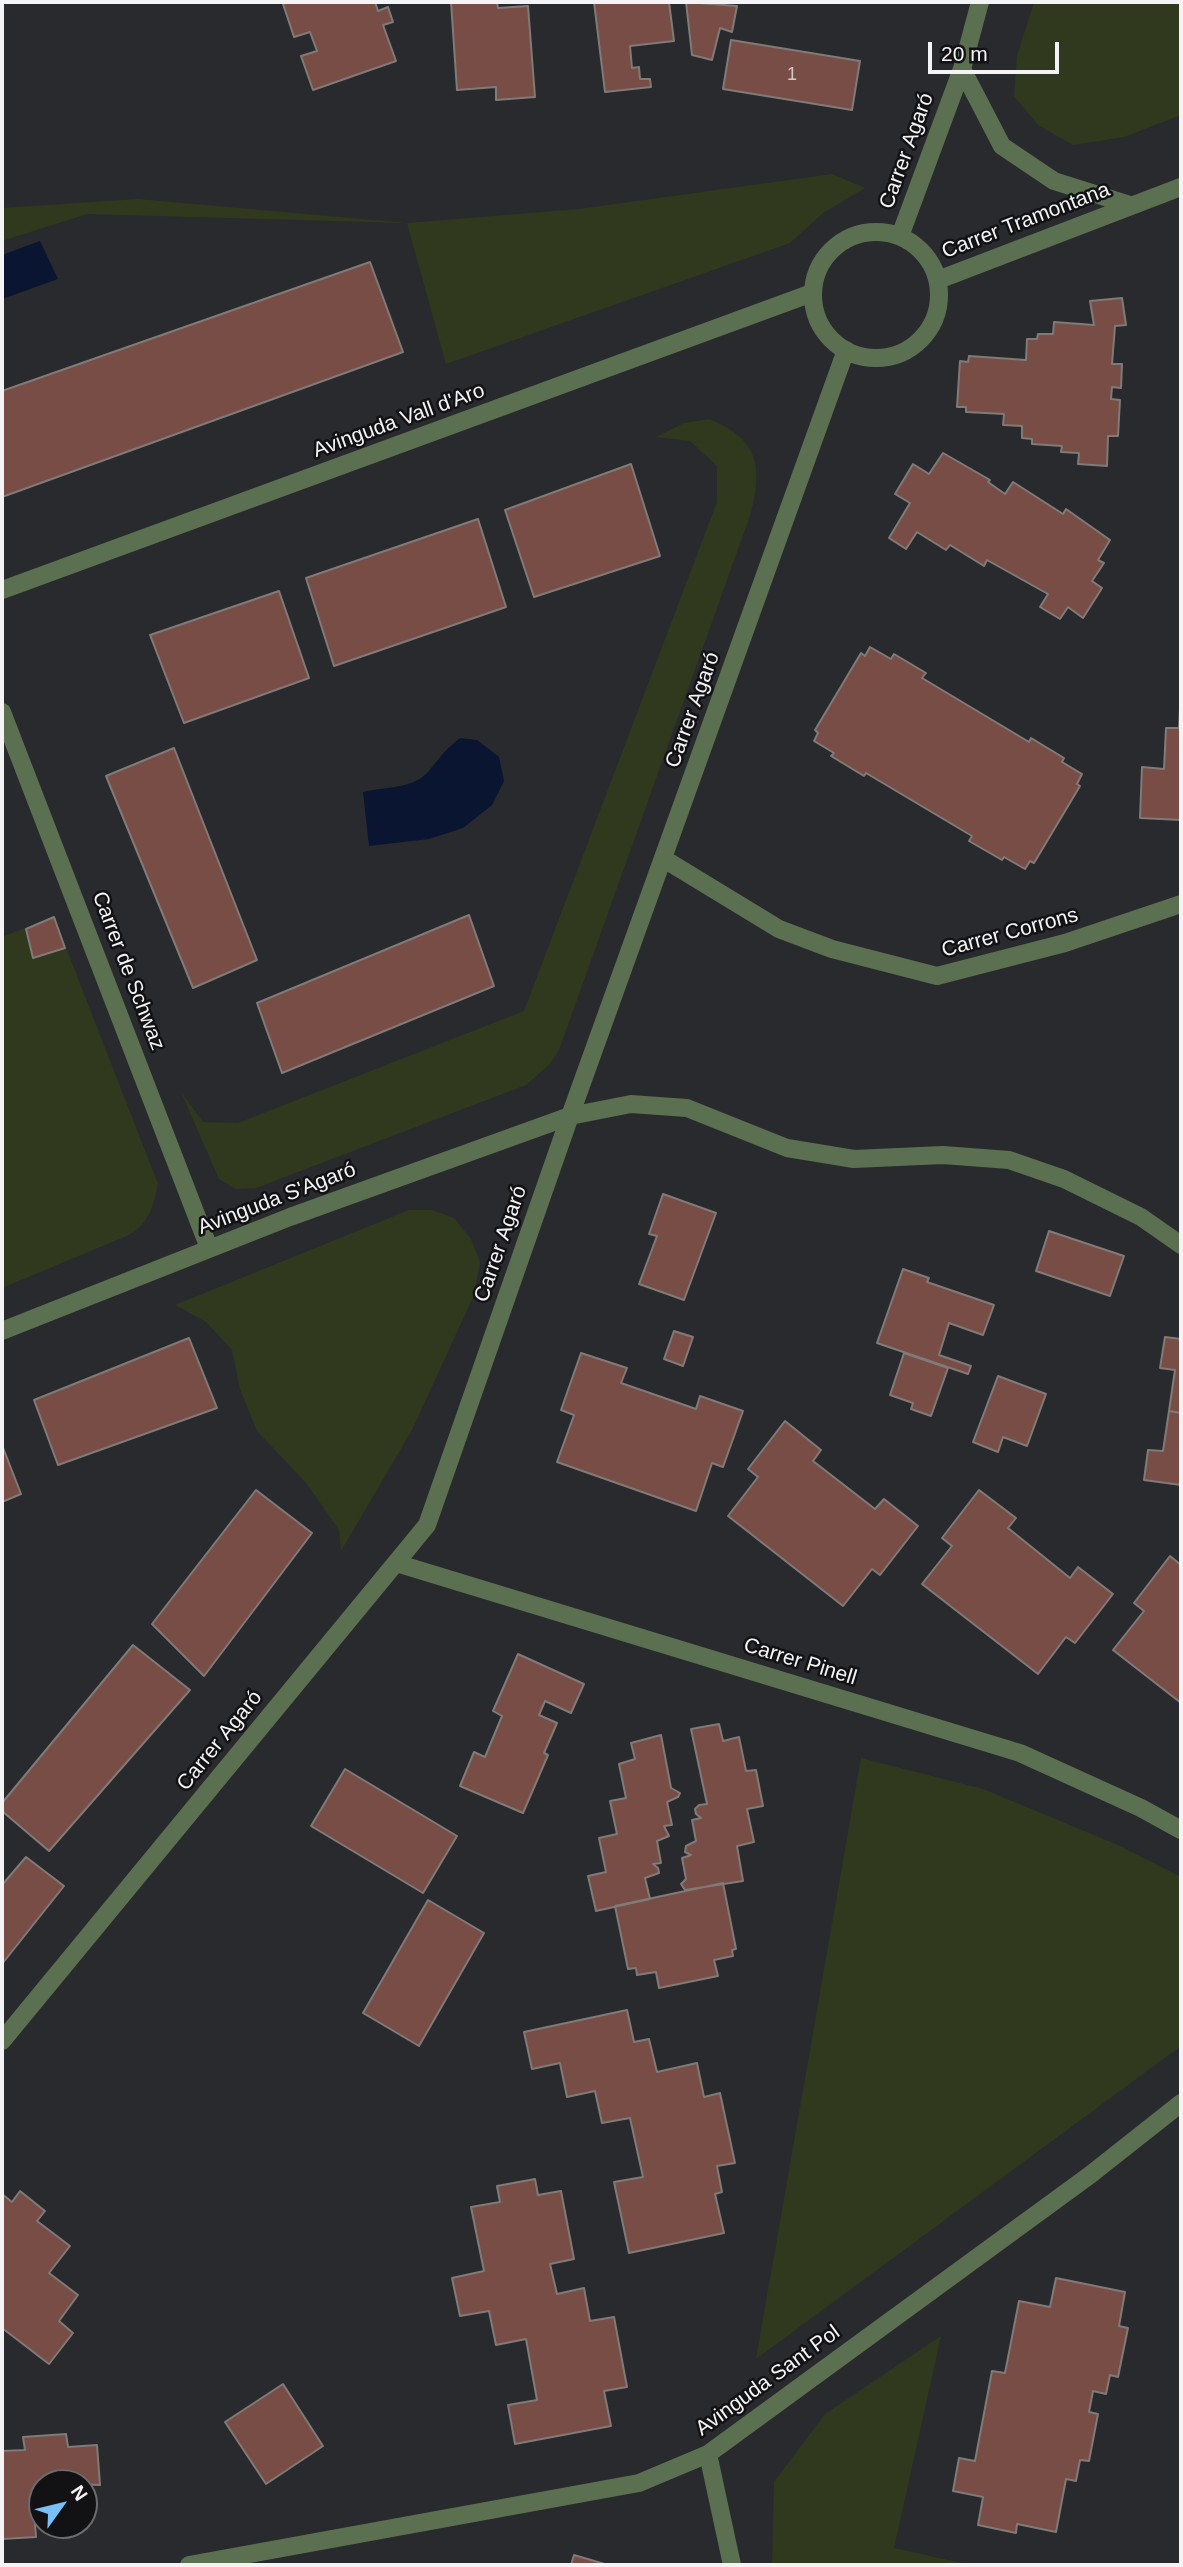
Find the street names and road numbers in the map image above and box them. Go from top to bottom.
street label: Carrer Agaró [874,90,940,212]
street label: Carrer Tramontana [938,177,1114,265]
street label: Avinguda Vall d'Aro [310,378,488,464]
street label: Carrer Agaró [660,649,726,771]
street label: Carrer de Schwaz [86,888,170,1054]
street label: Carrer Corrons [939,903,1081,963]
street label: Avinguda S'Agaró [194,1157,360,1241]
street label: Carrer Agaró [469,1183,533,1305]
street label: Carrer Pinell [741,1633,859,1691]
street label: Carrer Agaró [172,1686,268,1796]
street label: Avinguda Sant Pol [691,2320,845,2442]

